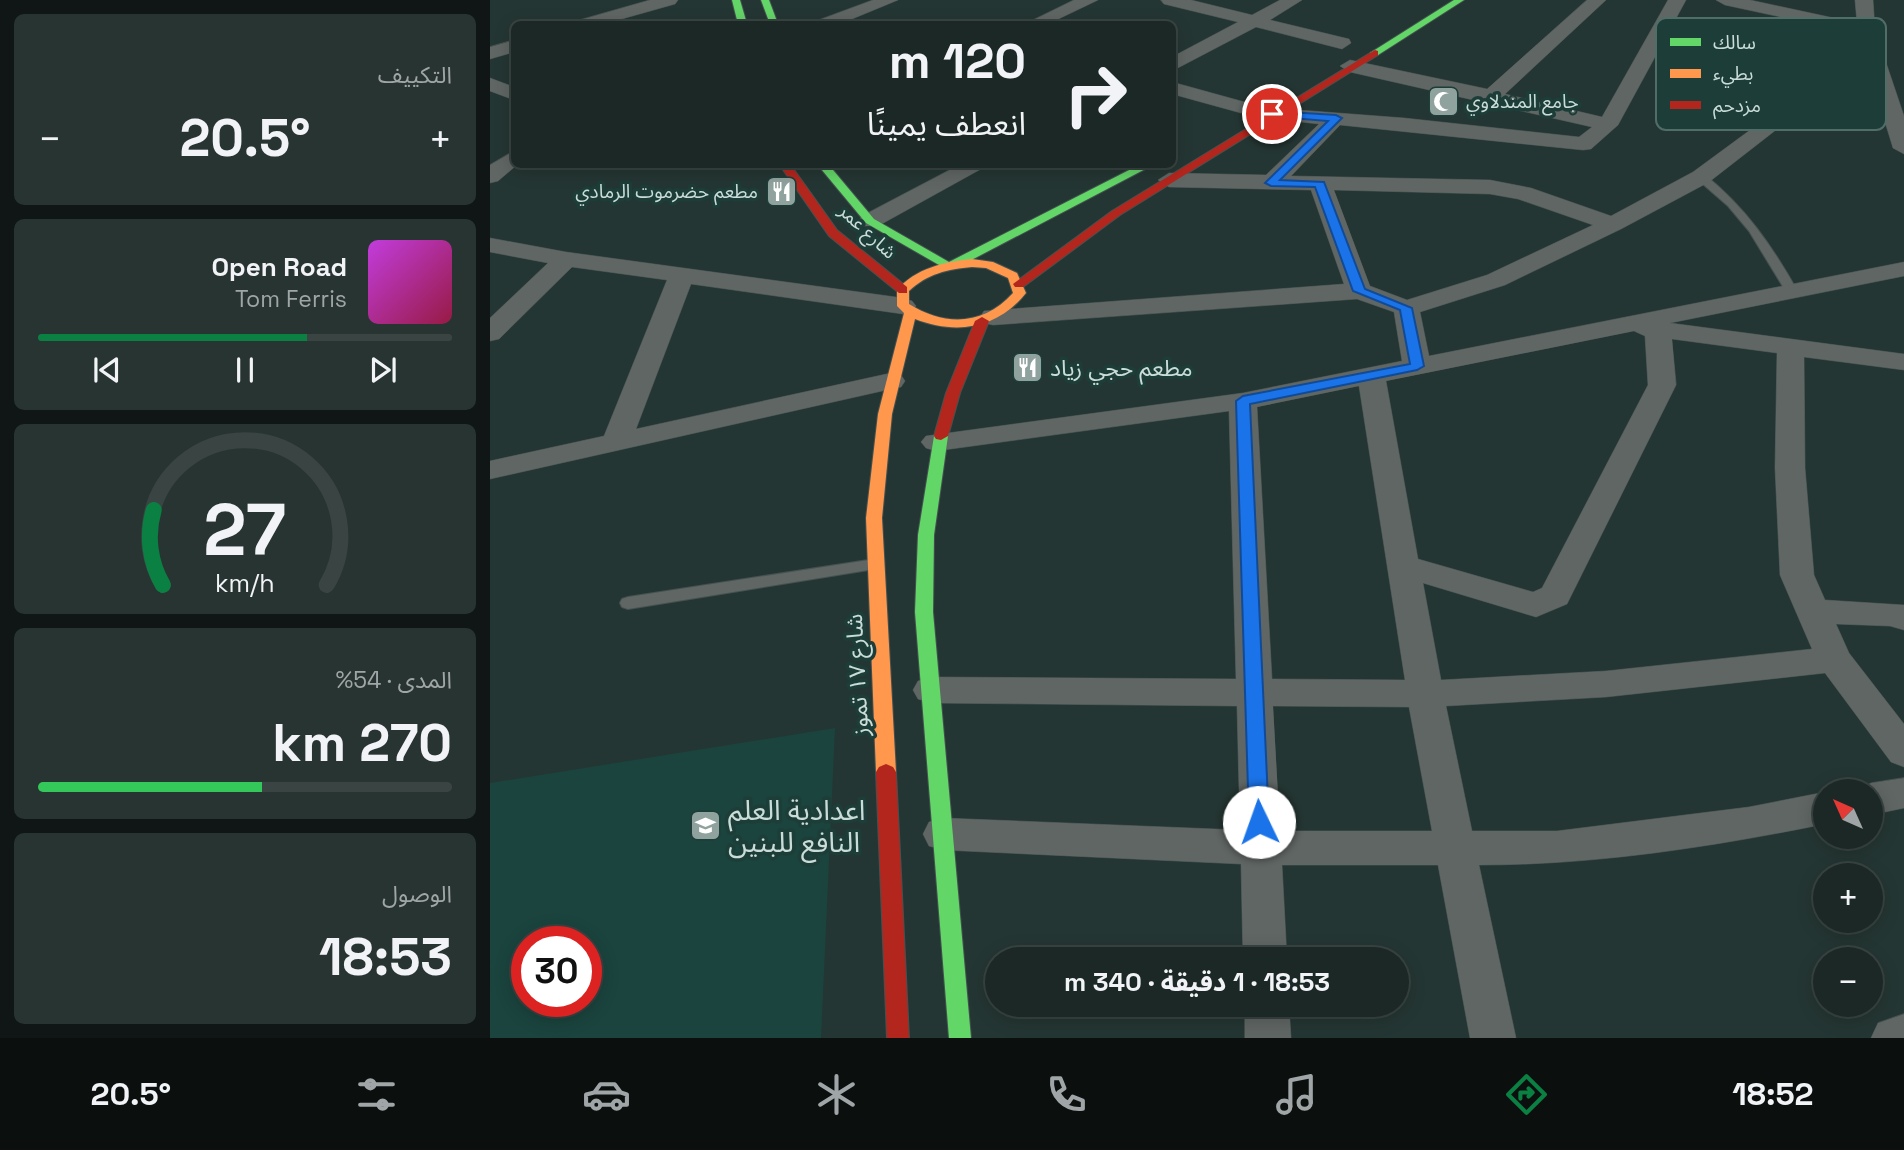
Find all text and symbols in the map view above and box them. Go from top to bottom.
legend [1656,18,1886,130]
text: 120 m [889,30,1026,92]
text: سالك [1713,30,1756,55]
icon: right [1050,49,1141,140]
text: التكييف [378,60,452,90]
text: بطيء [1713,61,1753,88]
pin [1242,84,1302,144]
mosque icon: جامع المندلاوي [1426,84,1460,118]
place label: جامع المندلاوي [1466,89,1579,116]
text: مزدحم [1713,93,1761,120]
icon: arrive [1253,95,1291,133]
text: انعطف يمينًا [867,104,1026,144]
text: 20.5° [179,105,311,171]
text: − [38,115,62,163]
text: + [428,115,452,163]
restaurant icon: مطعم حضرموت الرمادي [764,174,798,208]
place label: مطعم حضرموت الرمادي [575,179,758,206]
street label: شارع عمر [832,198,902,265]
text: Open Road [212,250,347,284]
text: Tom Ferris [235,284,347,314]
icon: previous [88,351,126,389]
icon: pause [226,351,264,389]
icon: next [364,351,402,389]
restaurant icon: مطعم حجي زياد [1010,351,1044,385]
place label: مطعم حجي زياد [1050,353,1193,385]
text: 27 [204,483,286,576]
text: km/h [215,567,275,599]
street label: شارع ١٧ تموز [839,613,877,738]
text: المدى · 54% [335,665,452,695]
text: 270 km [272,710,452,776]
north arrow [1813,779,1883,849]
map controls [1813,779,1883,1017]
position arrow [1222,785,1296,859]
place label: اعدادية العلم النافع للبنين [728,792,866,863]
school or university icon: اعدادية العلم النافع للبنين [688,809,722,843]
button: + [1813,863,1883,933]
text: الوصول [382,879,452,909]
text: 18:53 [319,924,452,990]
speed limit sign: 30 [511,926,602,1017]
button: − [1813,947,1883,1017]
text: 18:53 · 1 دقيقة · 340 m [1064,965,1330,999]
icon: filters [352,1070,401,1119]
icon: car [582,1070,631,1119]
icon: climate [812,1070,861,1119]
icon: phone [1042,1070,1091,1119]
icon: music [1272,1070,1321,1119]
icon: directions [1502,1070,1551,1119]
text: 20.5° [91,1074,171,1114]
text: 18:52 [1732,1074,1814,1114]

